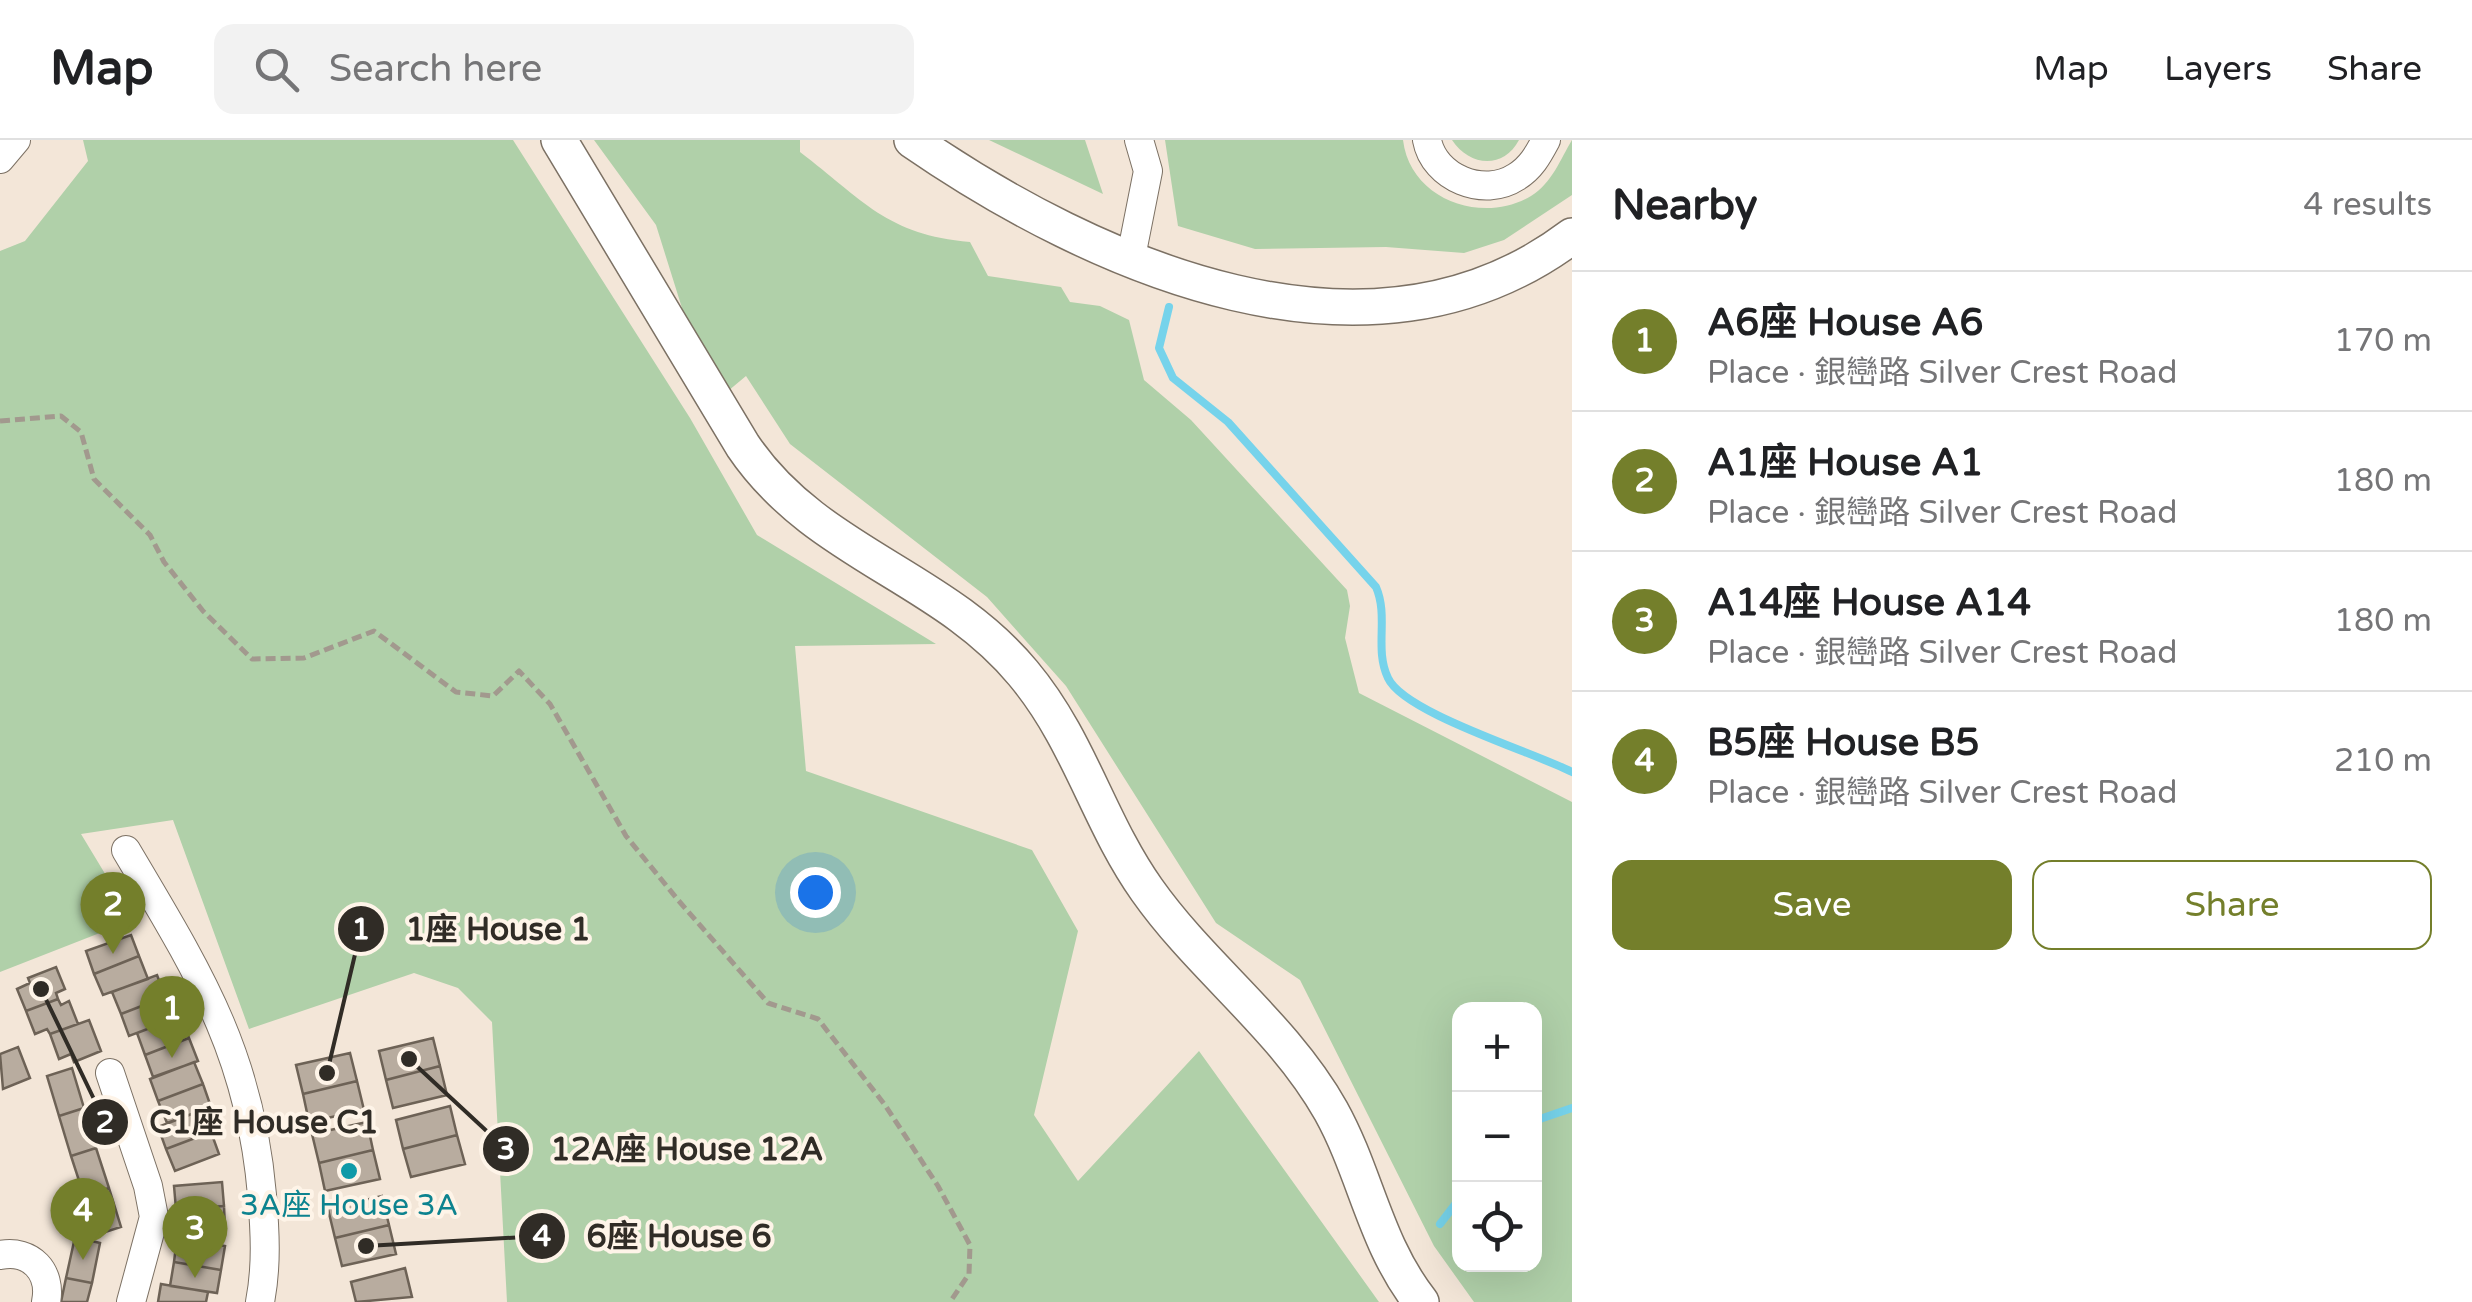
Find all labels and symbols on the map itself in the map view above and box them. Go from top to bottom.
your location [790,867,841,918]
pin: 2 [80,872,146,954]
callout: 1座 House 1 [336,898,611,960]
text: 1 [352,911,370,948]
text: 1座 House 1 [406,911,590,949]
pin: 1 [140,976,204,1058]
callout: C1座 House C1 [80,1091,399,1153]
text: 2 [96,1104,114,1141]
text: C1座 House C1 [149,1104,379,1142]
callout: 12A座 House 12A [481,1118,844,1180]
text: 3 [497,1131,515,1168]
text: 12A座 House 12A [551,1131,823,1169]
marker: 3A座 House 3A [338,1160,360,1182]
pin: 4 [51,1178,116,1260]
place label: 3A座 House 3A [240,1187,458,1224]
pin: 3 [162,1196,228,1278]
callout: 6座 House 6 [517,1205,792,1267]
text: 4 [533,1218,552,1255]
text: 6座 House 6 [587,1218,771,1256]

